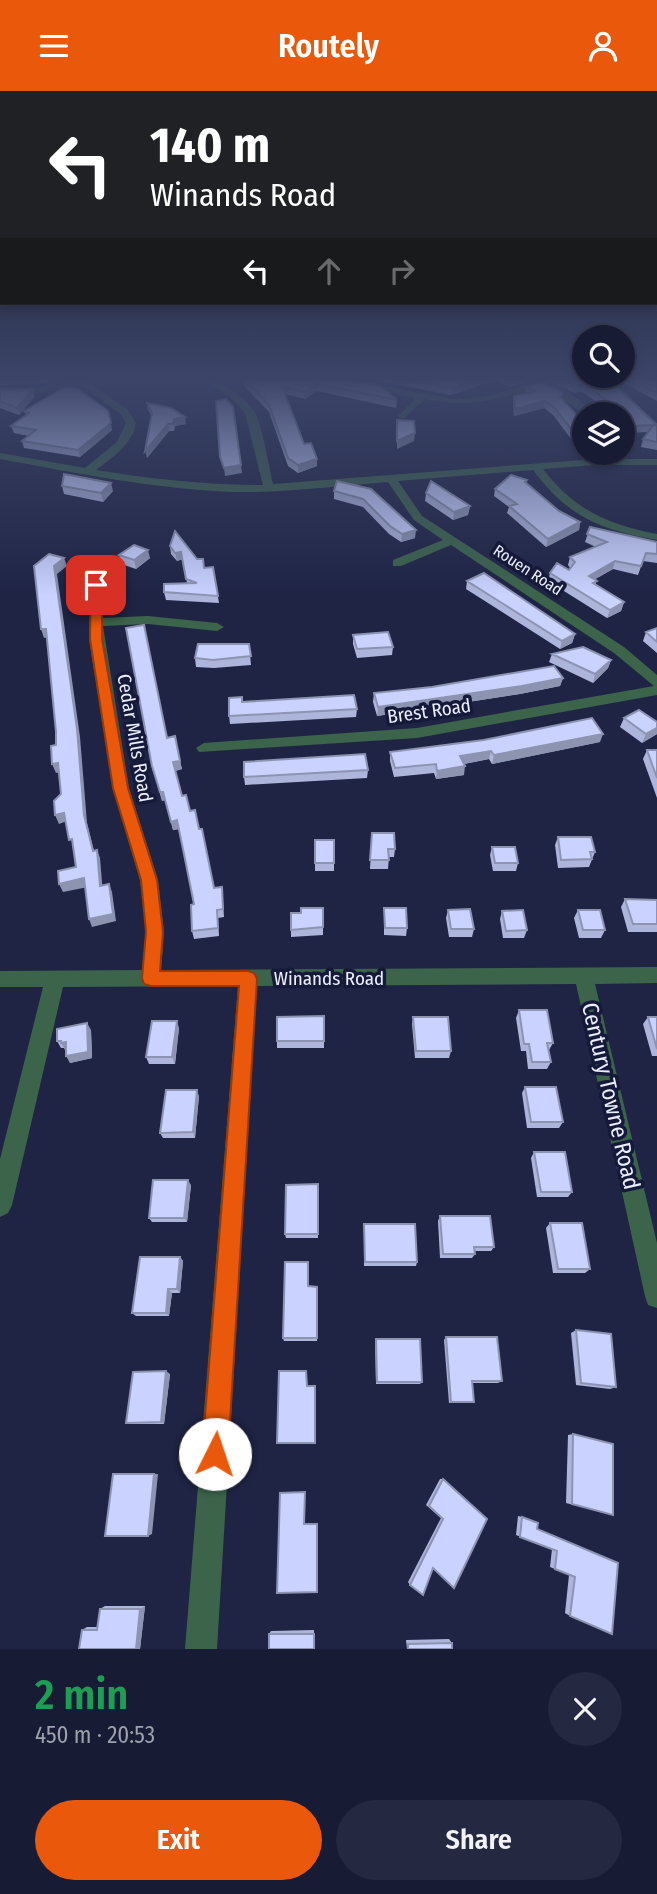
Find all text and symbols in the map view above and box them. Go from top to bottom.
icon: menu [35,27,73,65]
text: Routely [278,27,379,65]
icon: person [584,27,622,65]
text: 140 m [150,116,270,175]
icon: left [35,119,126,210]
text: Winands Road [150,176,336,214]
icon: left [237,252,275,290]
icon: ahead [310,252,348,290]
icon: right [383,252,421,290]
map controls [572,325,635,465]
button: search [572,325,635,388]
button: layers [572,402,635,465]
street label: Rouen Road [490,541,566,599]
pin [66,555,126,615]
icon: arrive [77,566,115,604]
street label: Cedar Mills Road [112,672,158,804]
street label: Brest Road [386,694,472,728]
street label: Winands Road [274,967,384,990]
street label: Century Towne Road [576,1000,646,1192]
position arrow [178,1417,252,1491]
text: 2 min [35,1670,128,1720]
button: close [548,1672,622,1746]
text: 450 m · 20:53 [35,1721,155,1749]
button: Exit [35,1800,322,1880]
button: Share [336,1800,622,1880]

